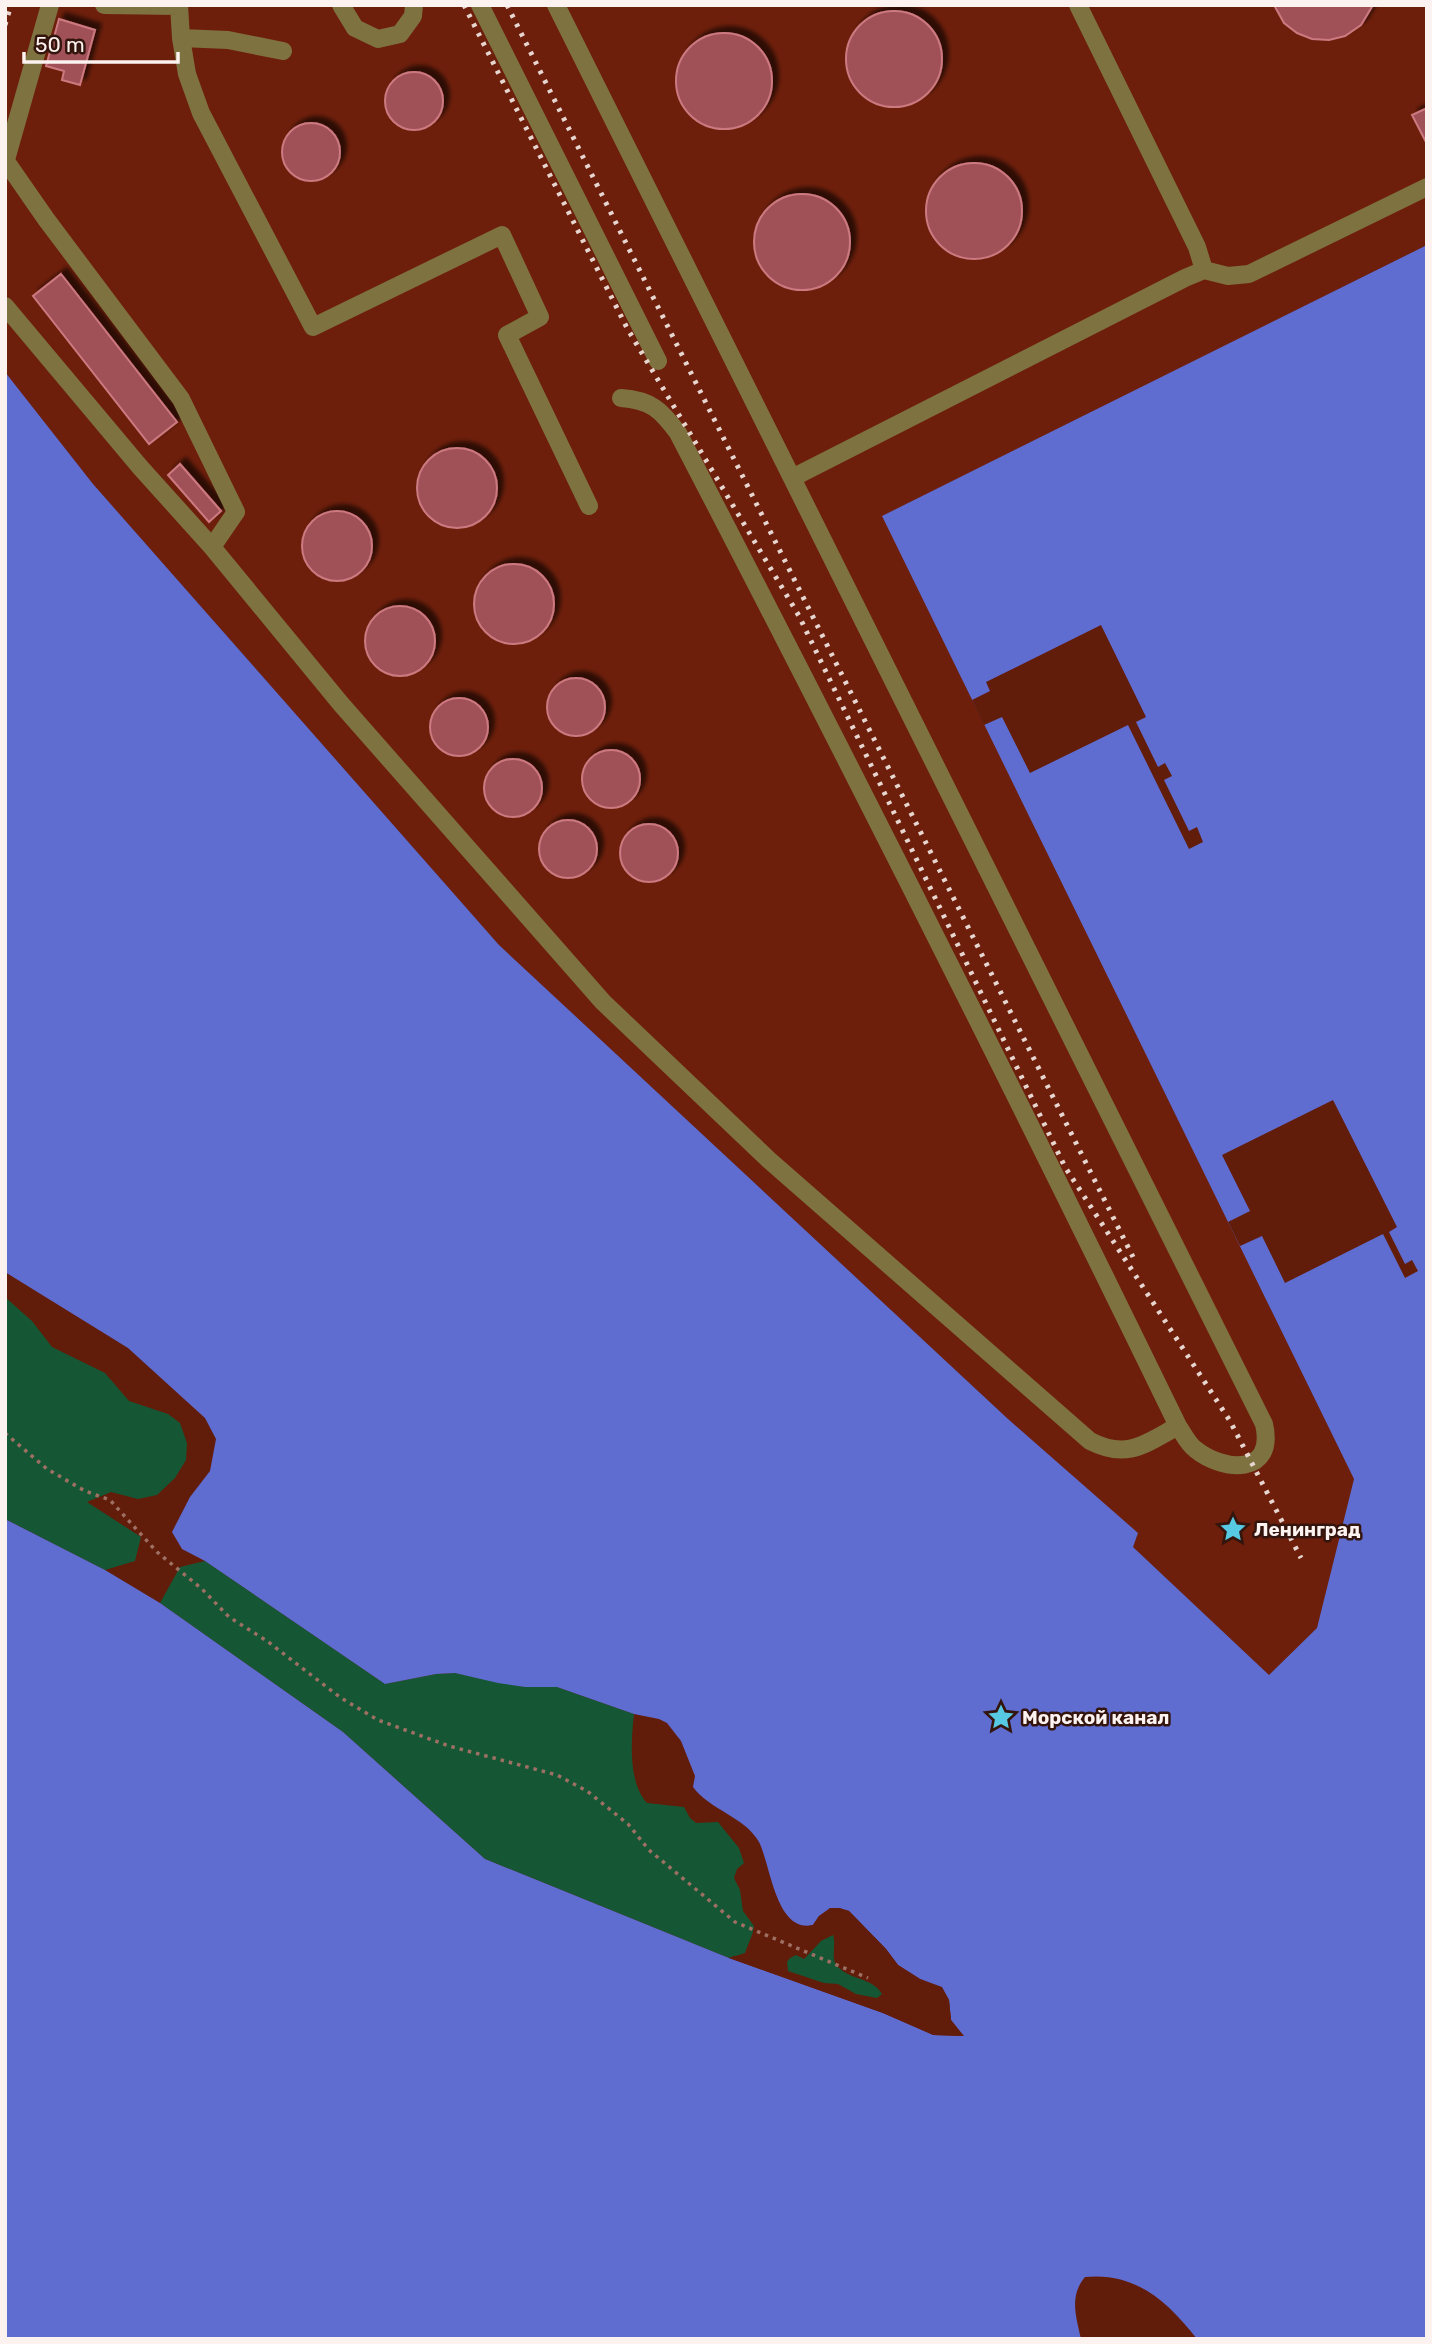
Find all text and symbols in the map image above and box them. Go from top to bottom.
scale bar [24,21,178,65]
text: 50 m [35,32,85,57]
place icon: Ленинград [1218,1514,1248,1544]
place label: Ленинград [1254,1518,1361,1541]
place icon: Морской канал [986,1702,1016,1732]
place label: Морской канал [1022,1706,1169,1729]

